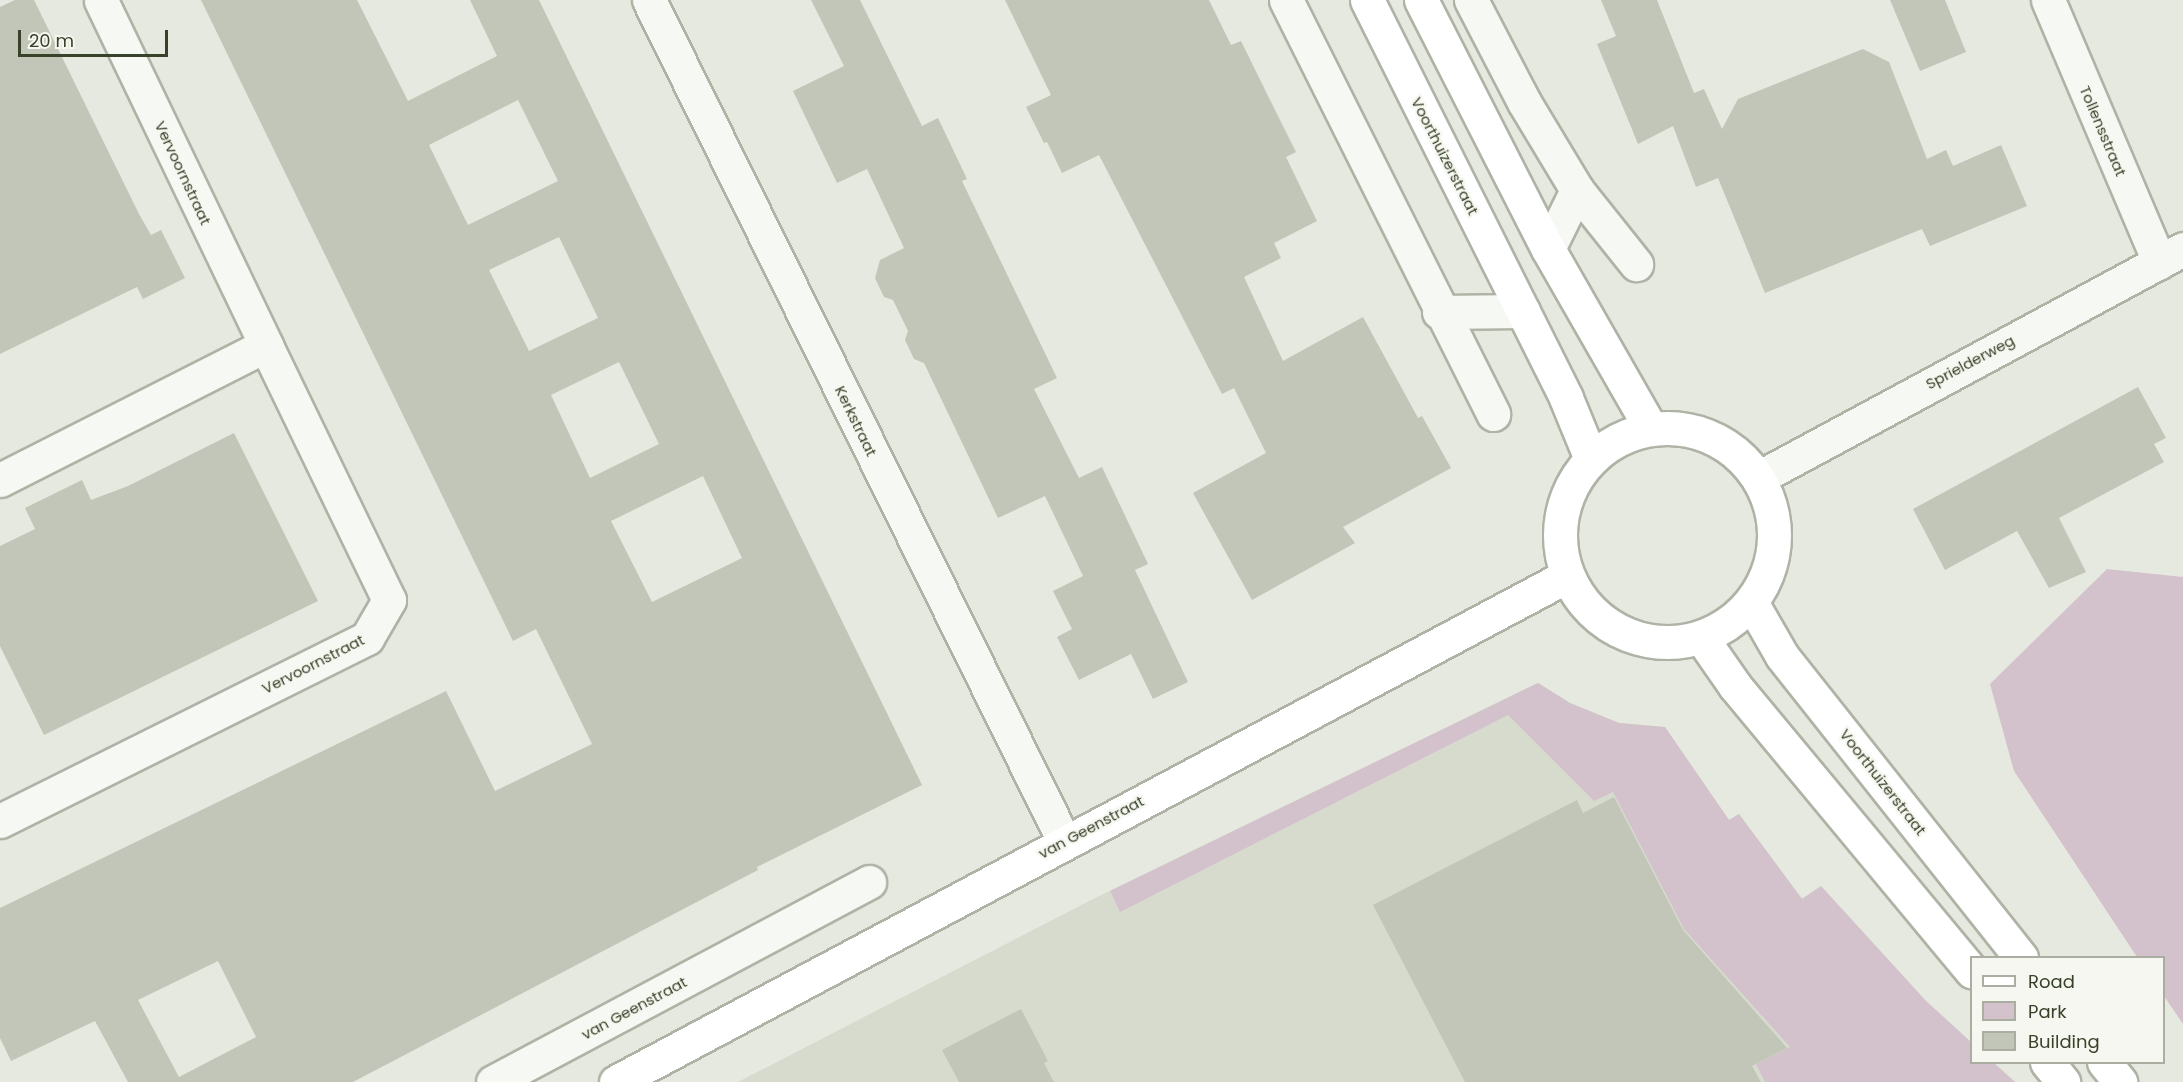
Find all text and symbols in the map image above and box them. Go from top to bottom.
scale bar [21,18,171,56]
text: 20 m [29,28,74,53]
street label: Tollensstraat [2076,83,2130,179]
street label: Voorthuizerstraat [1408,94,1482,218]
street label: Vervoornstraat [151,118,215,228]
street label: Sprielderweg [1923,331,2017,393]
street label: Kerkstraat [831,383,881,459]
street label: Vervoornstraat [259,630,367,698]
street label: Voorthuizerstraat [1836,725,1930,839]
street label: van Geenstraat [1035,792,1147,862]
legend [1970,956,2165,1064]
text: Road [2028,969,2075,994]
street label: van Geenstraat [578,973,690,1043]
text: Park [2028,999,2067,1024]
text: Building [2028,1029,2100,1054]

